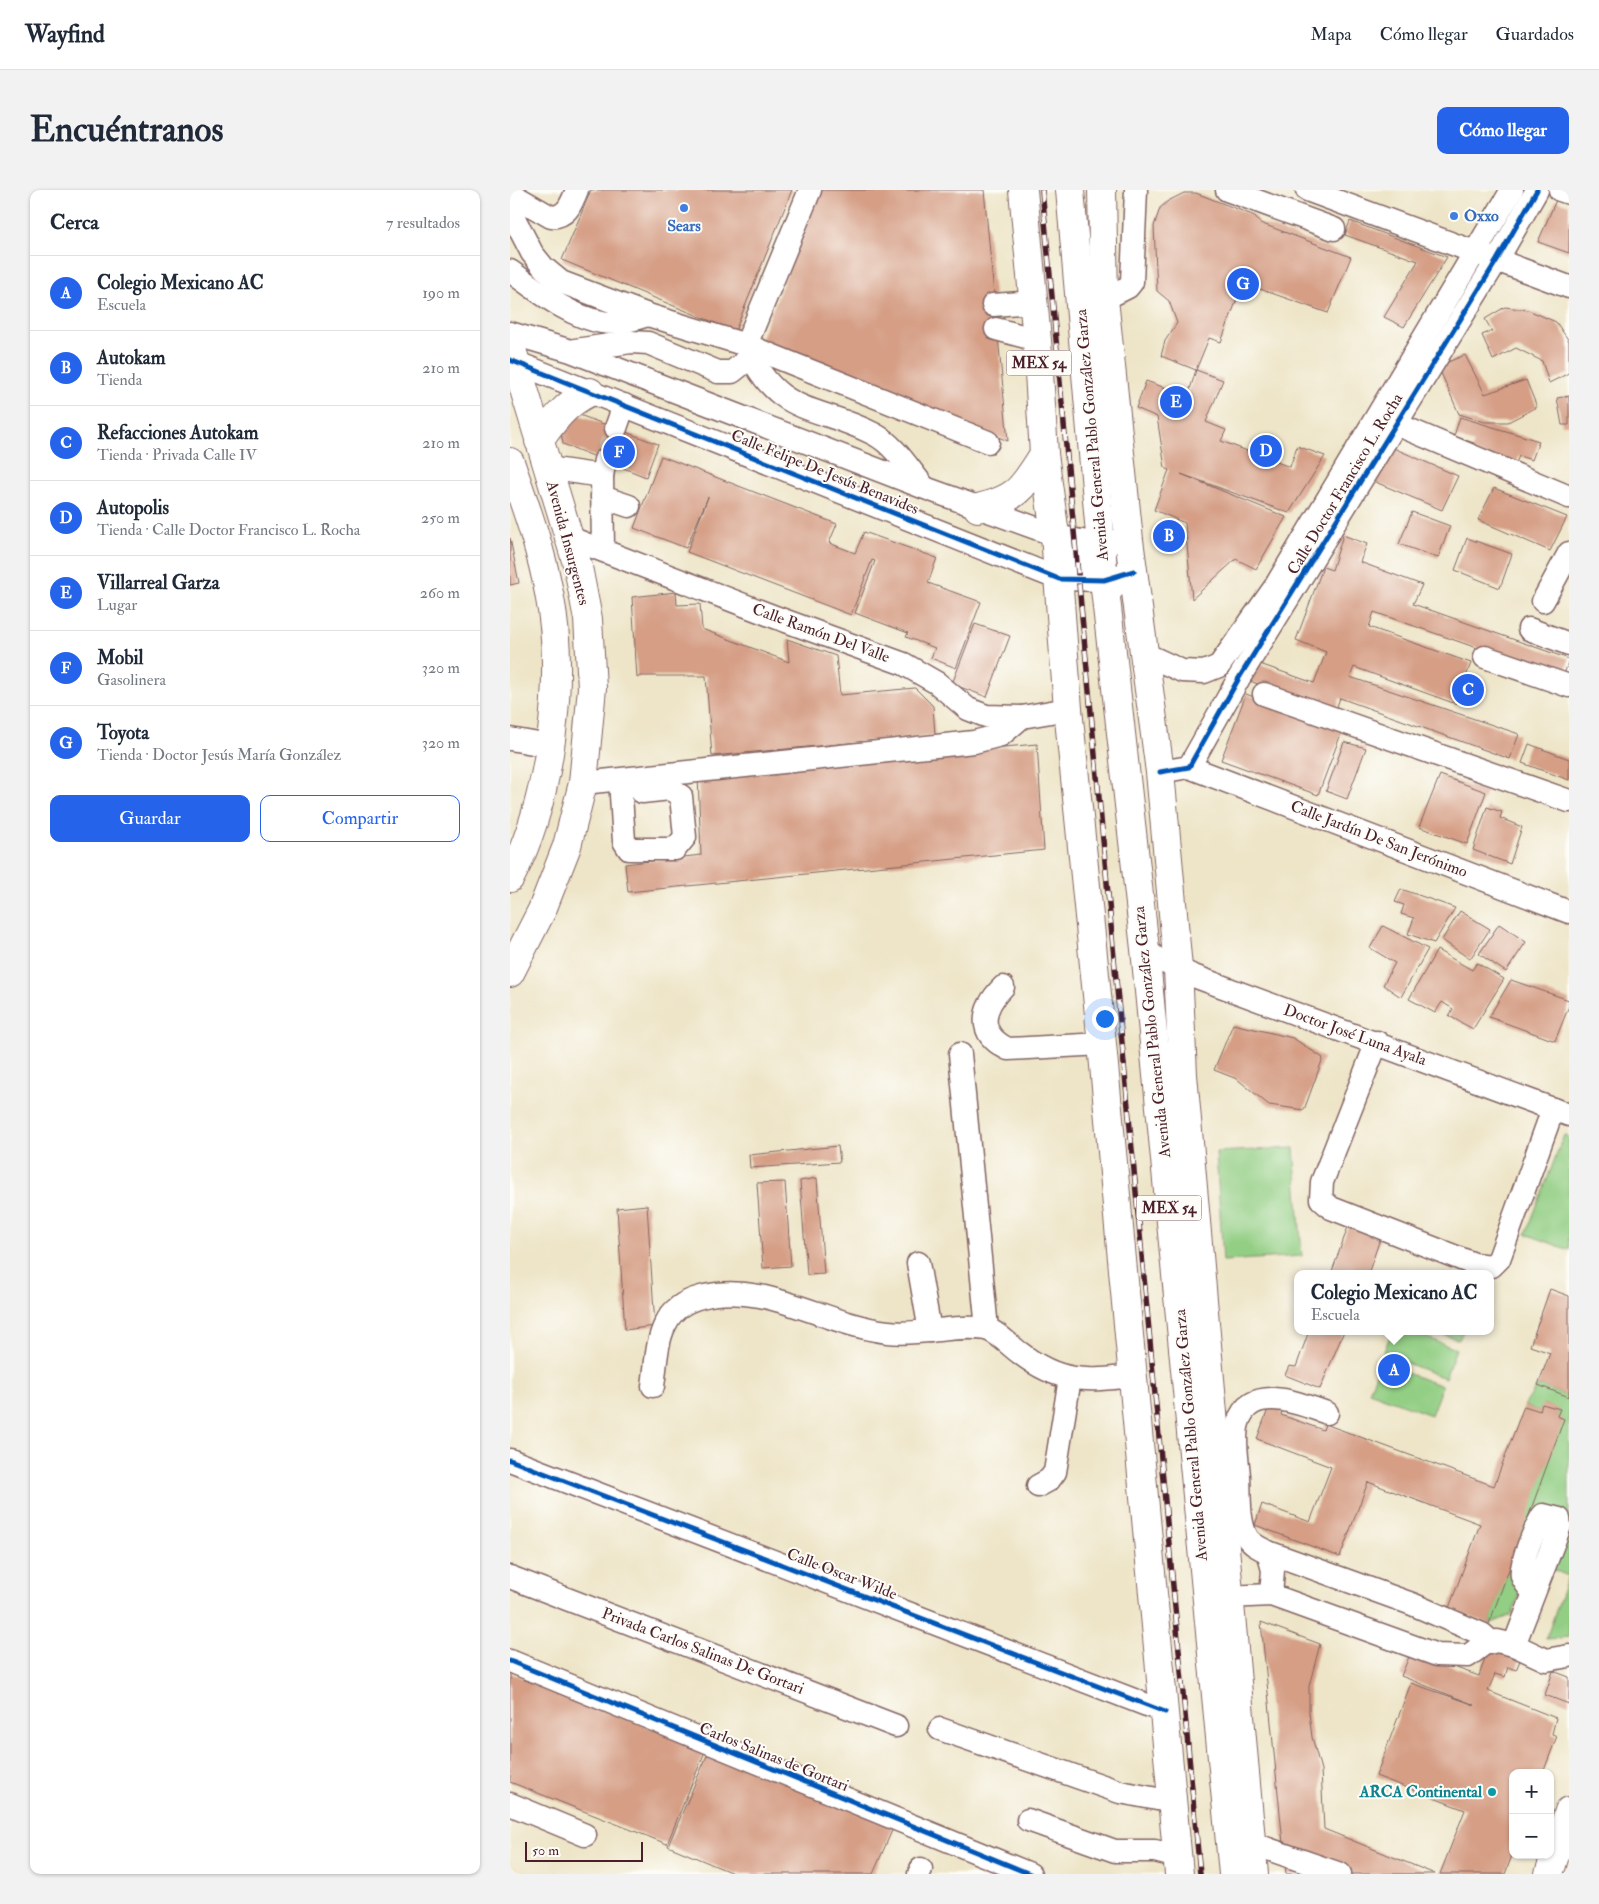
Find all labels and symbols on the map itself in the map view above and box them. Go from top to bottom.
marker: Sears [678,202,690,214]
place label: Oxxo [1464,206,1499,226]
marker: Oxxo [1448,210,1460,222]
place label: Sears [667,216,701,236]
pin: G [1227,265,1259,303]
street label: Avenida General Pablo González Garza [1071,308,1113,563]
road number: MEX 54 [1006,350,1072,376]
pin: E [1160,383,1192,421]
street label: Calle Doctor Francisco L. Rocha [1283,389,1407,578]
street label: Calle Felipe De Jesús Benavides [728,425,922,520]
pin: D [1250,432,1282,470]
pin: F [603,433,635,471]
street label: Avenida Insurgentes [542,478,594,607]
pin: B [1153,517,1185,555]
street label: Calle Ramón Del Valle [750,599,893,667]
pin: C [1452,671,1484,709]
street label: Calle Jardín De San Jerónimo [1287,796,1471,883]
street label: Avenida General Pablo González Garza [1129,905,1175,1160]
street label: Doctor José Luna Ayala [1280,1000,1430,1071]
your location [1092,1006,1118,1032]
road number: MEX 54 [1136,1196,1202,1220]
street label: Avenida General Pablo González Garza [1170,1308,1212,1563]
pin: A [1378,1351,1410,1389]
street label: Calle Oscar Wilde [784,1544,900,1604]
street label: Privada Carlos Salinas De Gortari [599,1603,807,1699]
street label: Carlos Salinas de Gortari [696,1718,852,1796]
place label: ARCA Continental [1358,1782,1483,1802]
marker: ARCA Continental [1486,1786,1498,1798]
scale bar [525,1839,642,1862]

